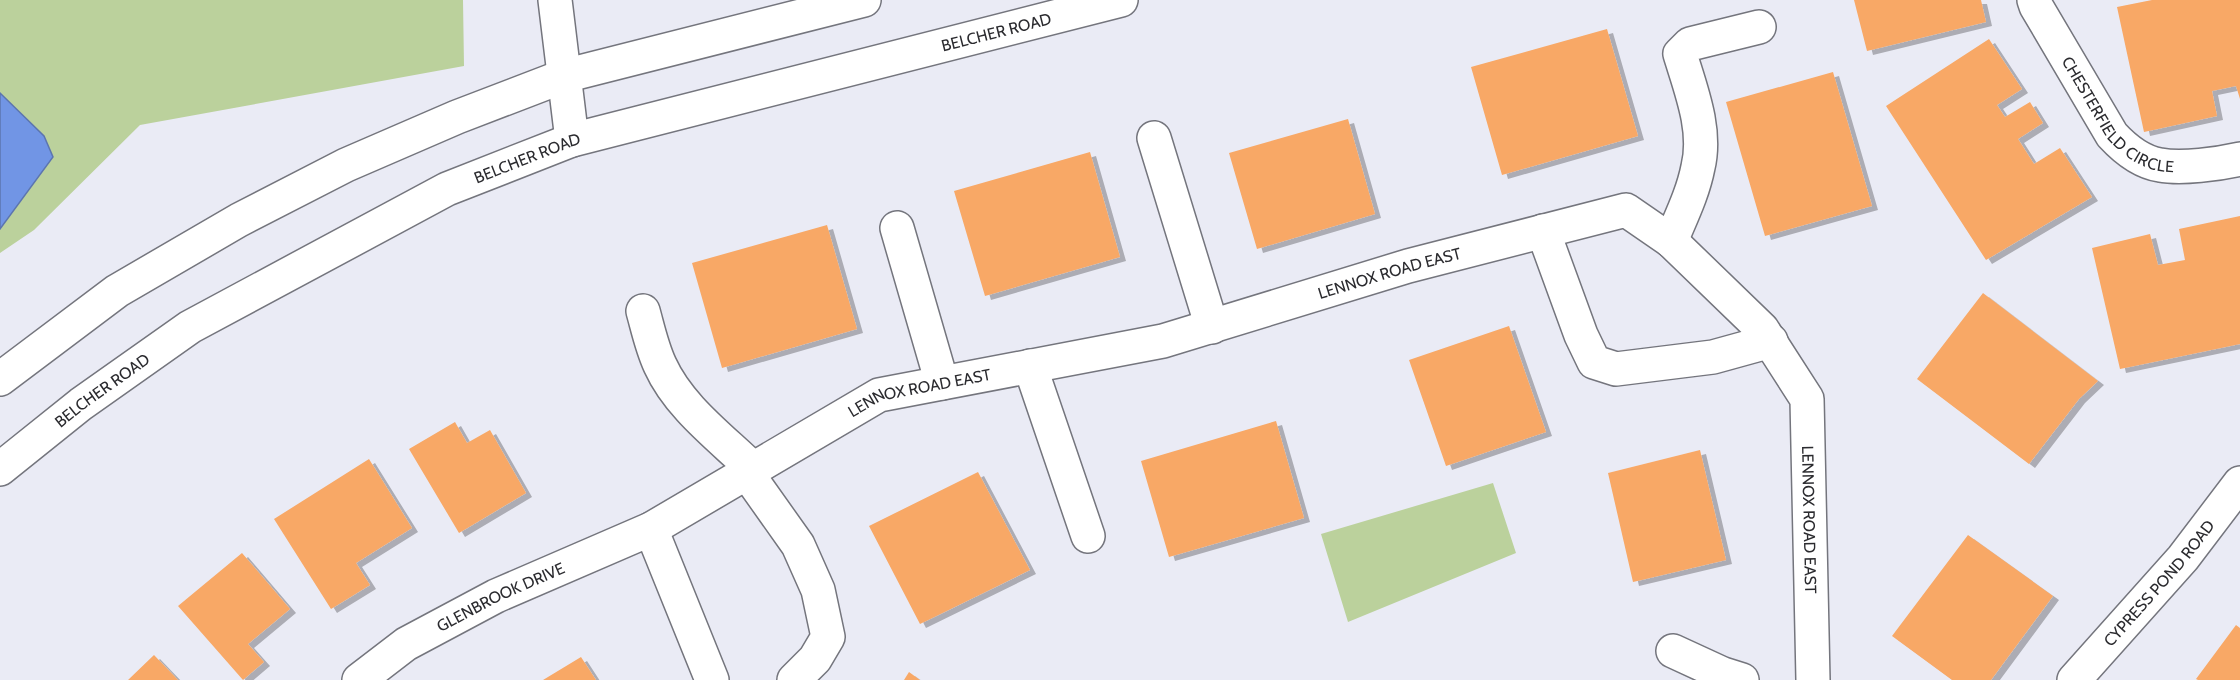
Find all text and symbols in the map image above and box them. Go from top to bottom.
street label: BELCHER ROAD [939,9,1053,55]
street label: CHESTERFIELD CIRCLE [2058,53,2175,176]
street label: BELCHER ROAD [471,129,582,187]
street label: LENNOX ROAD EAST [1316,244,1463,303]
street label: BELCHER ROAD [51,350,153,431]
street label: LENNOX ROAD EAST [845,365,993,421]
street label: LENNOX ROAD EAST [1798,445,1820,594]
street label: CYPRESS POND ROAD [2100,516,2219,650]
street label: GLENBROOK DRIVE [434,559,568,636]

